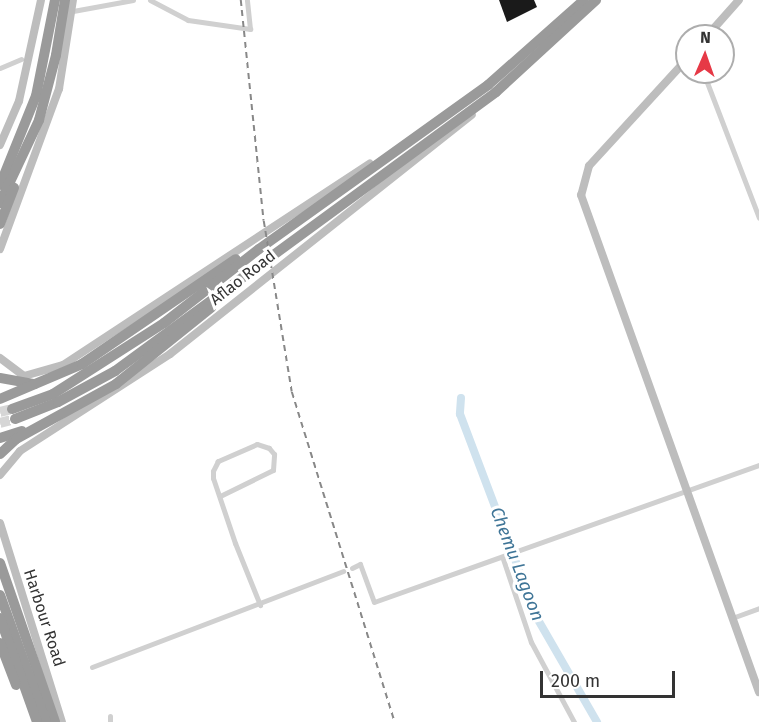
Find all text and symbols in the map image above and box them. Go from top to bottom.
north arrow [675,24,735,84]
text: N [700,28,711,47]
street label: Aflao Road [206,247,280,309]
water label: Chemu Lagoon [485,504,549,624]
street label: Harbour Road [19,567,69,669]
scale bar [543,659,678,697]
text: 200 m [551,670,600,692]

